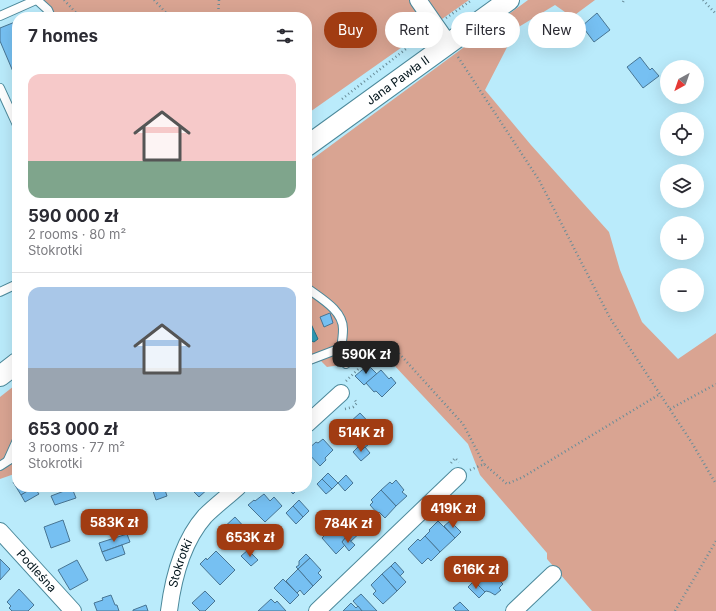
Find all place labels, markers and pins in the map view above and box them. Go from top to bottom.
pin: 590K zł [329,341,403,375]
pin: 514K zł [324,419,398,453]
pin: 419K zł [416,495,490,529]
pin: 583K zł [77,509,151,543]
pin: 784K zł [311,510,385,544]
pin: 653K zł [213,524,287,558]
pin: 616K zł [439,556,513,590]

